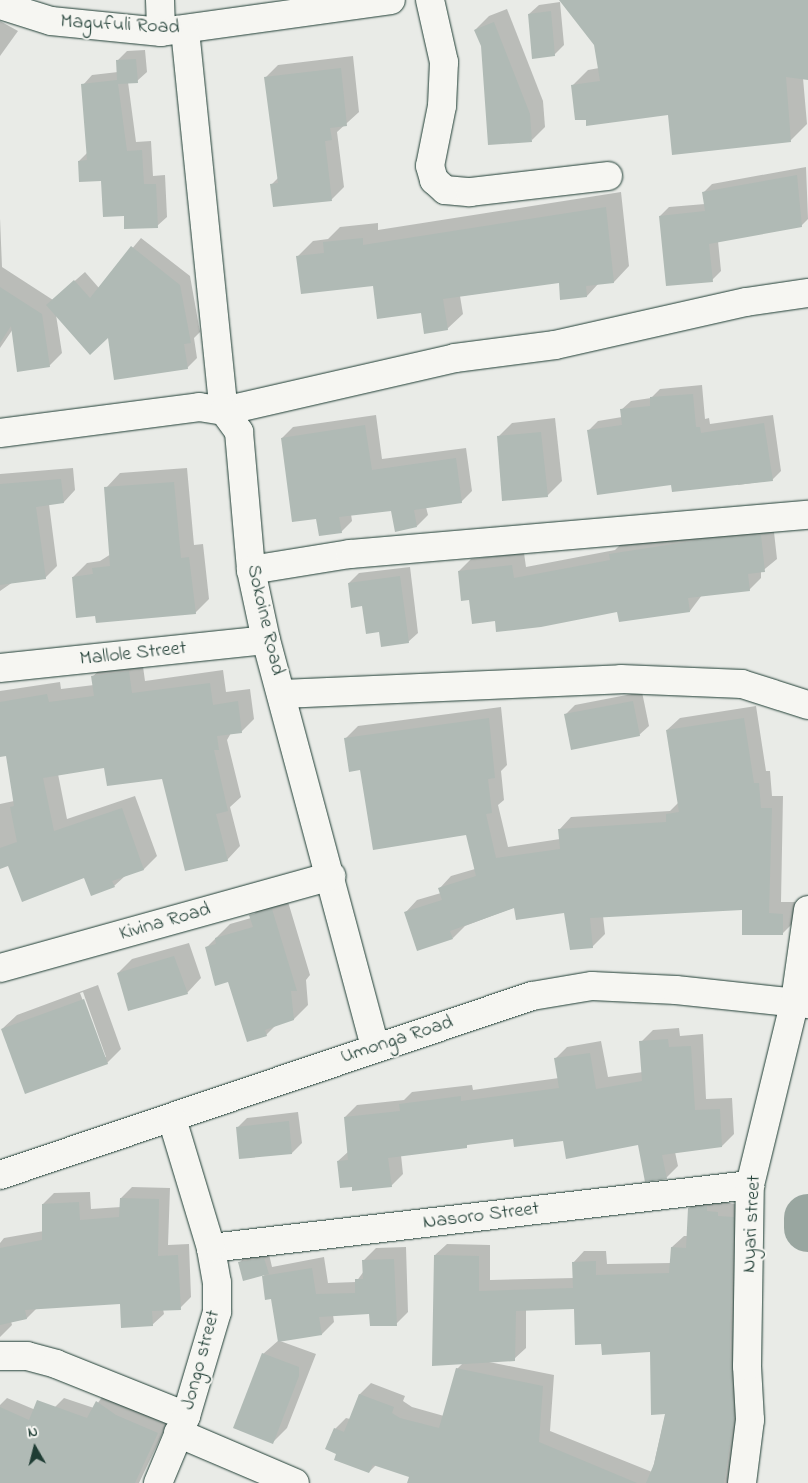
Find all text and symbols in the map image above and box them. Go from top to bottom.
street label: Magufuli Road [60,10,180,40]
street label: Sokoine Road [241,562,289,678]
street label: Mallole Street [78,636,188,672]
street label: Kivina Road [117,898,213,946]
street label: Umonga Road [338,1011,456,1069]
street label: Nyari street [737,1174,767,1274]
street label: Nasoro Street [422,1197,540,1235]
street label: Jongo street [176,1308,226,1412]
text: N [27,1422,39,1444]
north arrow [10,1423,60,1473]

